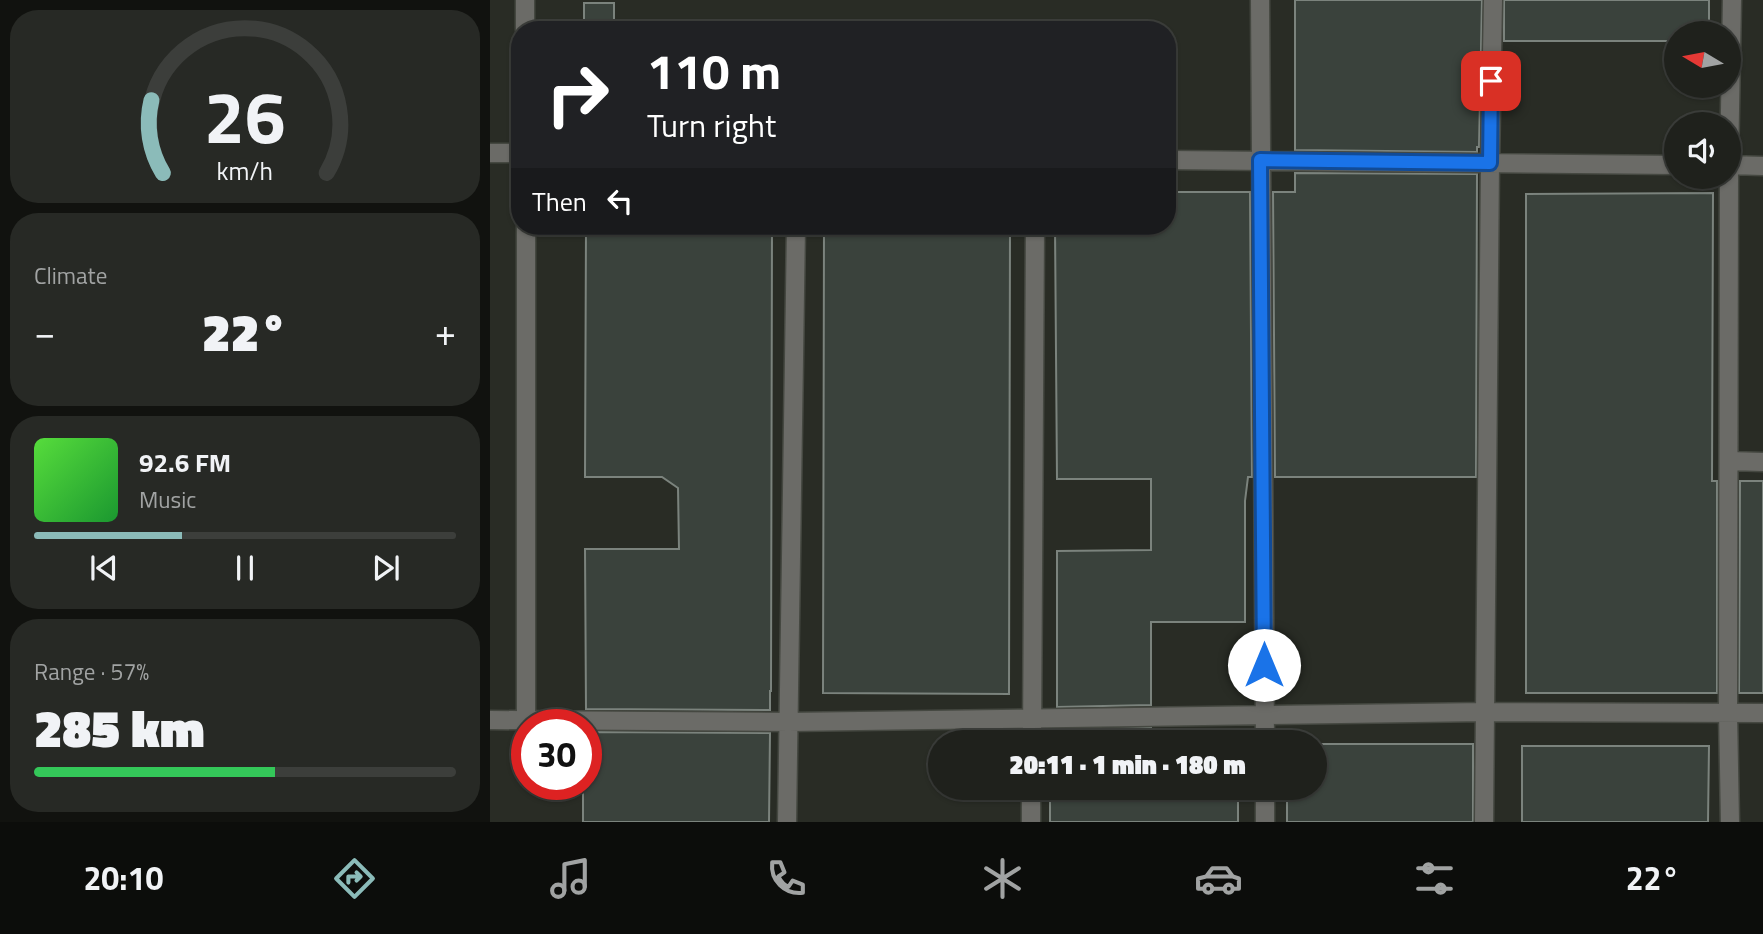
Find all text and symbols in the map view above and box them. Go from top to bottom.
north arrow [1664,21,1741,98]
map controls [1664,21,1741,189]
text: 110 m [647,33,781,108]
icon: right [532,49,623,140]
pin [1461,51,1521,111]
text: 26 [204,61,286,171]
icon: arrive [1472,62,1510,100]
text: Turn right [647,101,776,149]
button: sound [1664,112,1741,189]
text: km/h [217,151,273,189]
text: Then [532,182,587,221]
icon: left [601,182,639,220]
text: Climate [34,258,107,293]
text: 22° [202,292,288,371]
text: − [34,303,55,361]
text: + [435,303,456,361]
text: 92.6 FM [139,443,231,482]
text: Music [139,482,196,517]
icon: previous [85,549,123,587]
icon: pause [226,549,264,587]
icon: next [367,549,405,587]
position arrow [1227,628,1301,702]
text: Range · 57% [34,654,149,689]
text: 285 km [34,688,205,767]
speed limit sign: 30 [511,709,602,800]
text: 20:11 · 1 min · 180 m [1009,745,1246,784]
text: 20:10 [83,854,163,902]
icon: directions [330,854,379,903]
icon: music [546,854,595,903]
icon: phone [762,854,811,903]
icon: climate [978,854,1027,903]
icon: car [1194,854,1243,903]
icon: filters [1410,854,1459,903]
text: 22° [1626,854,1679,902]

